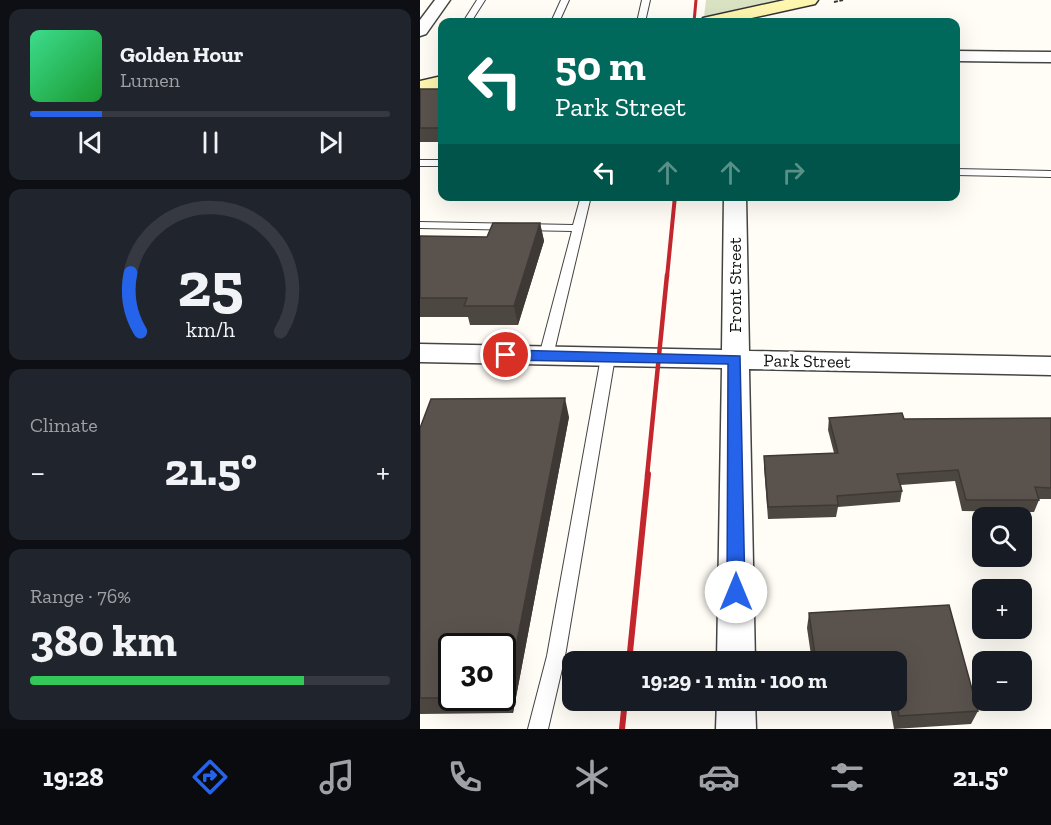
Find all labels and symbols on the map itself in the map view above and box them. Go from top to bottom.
street label: Front Street [724,237,746,333]
pin [480,329,531,380]
street label: Park Street [763,349,851,373]
position arrow [704,560,768,624]
speed limit sign: 30 [438,633,516,711]

